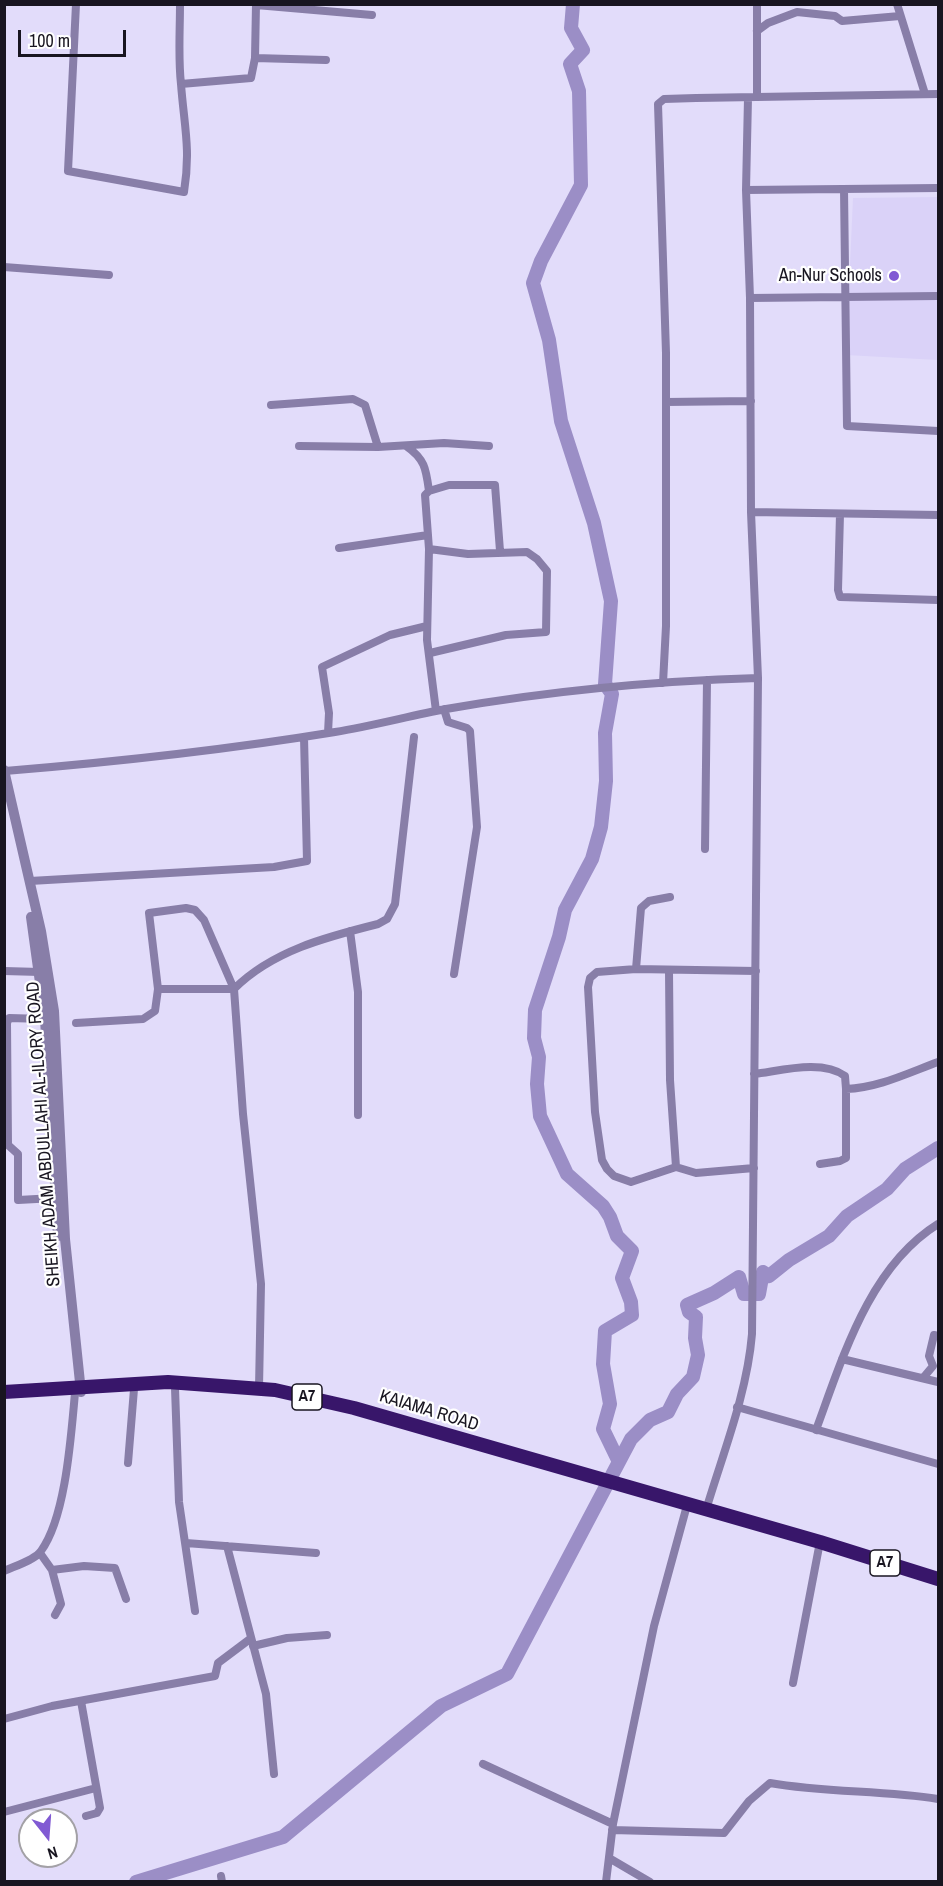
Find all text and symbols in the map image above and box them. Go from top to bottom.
scale bar [21,18,129,56]
text: 100 m [29,28,70,53]
place label: An-Nur Schools [779,265,882,287]
marker: An-Nur Schools [887,269,901,283]
street label: SHEIKH ADAM ABDULLAHI AL-ILORY ROAD [23,981,65,1287]
road number: A7 [292,1384,322,1410]
street label: KAIAMA ROAD [377,1386,481,1436]
road number: A7 [870,1550,900,1576]
north arrow [18,1808,78,1868]
text: N [45,1841,60,1865]

